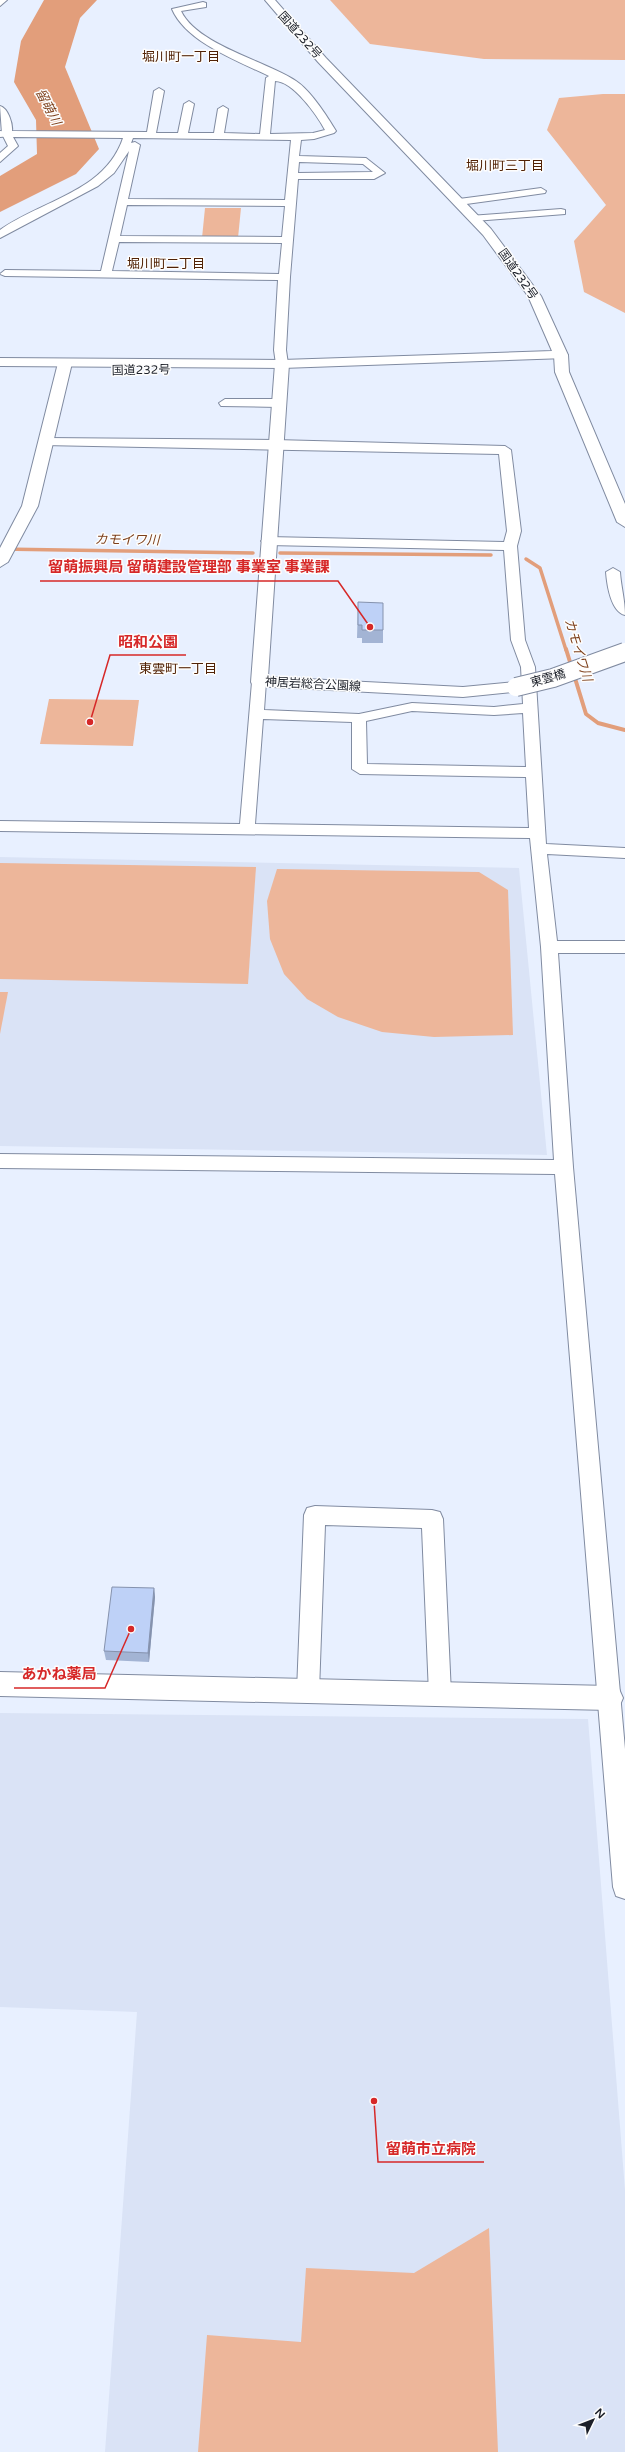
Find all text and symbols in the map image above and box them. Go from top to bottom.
street label: 国道232号 [275,9,325,61]
district label: 堀川町一丁目 [142,49,220,65]
water label: 留萌川 [32,86,65,130]
district label: 堀川町三丁目 [466,158,544,174]
street label: 国道232号 [495,246,541,302]
district label: 堀川町二丁目 [127,256,205,272]
street label: 国道232号 [112,362,170,378]
water label: カモイワ川 [94,531,162,549]
callout: 留萌振興局 留萌建設管理部 事業室 事業課 [40,554,338,581]
text: 留萌振興局 留萌建設管理部 事業室 事業課 [48,558,330,576]
water label: カモイワ川 [561,617,596,685]
callout: 昭和公園 [110,628,186,655]
text: 昭和公園 [118,633,178,651]
district label: 東雲町一丁目 [139,661,217,677]
street label: 東雲橋 [529,666,567,690]
street label: 神居岩総合公園線 [265,674,361,694]
callout: あかね薬局 [14,1661,105,1688]
text: あかね薬局 [21,1665,97,1683]
callout: 留萌市立病院 [378,2135,484,2162]
text: 留萌市立病院 [386,2140,476,2158]
north arrow [573,2400,613,2440]
text: N [592,2406,608,2421]

